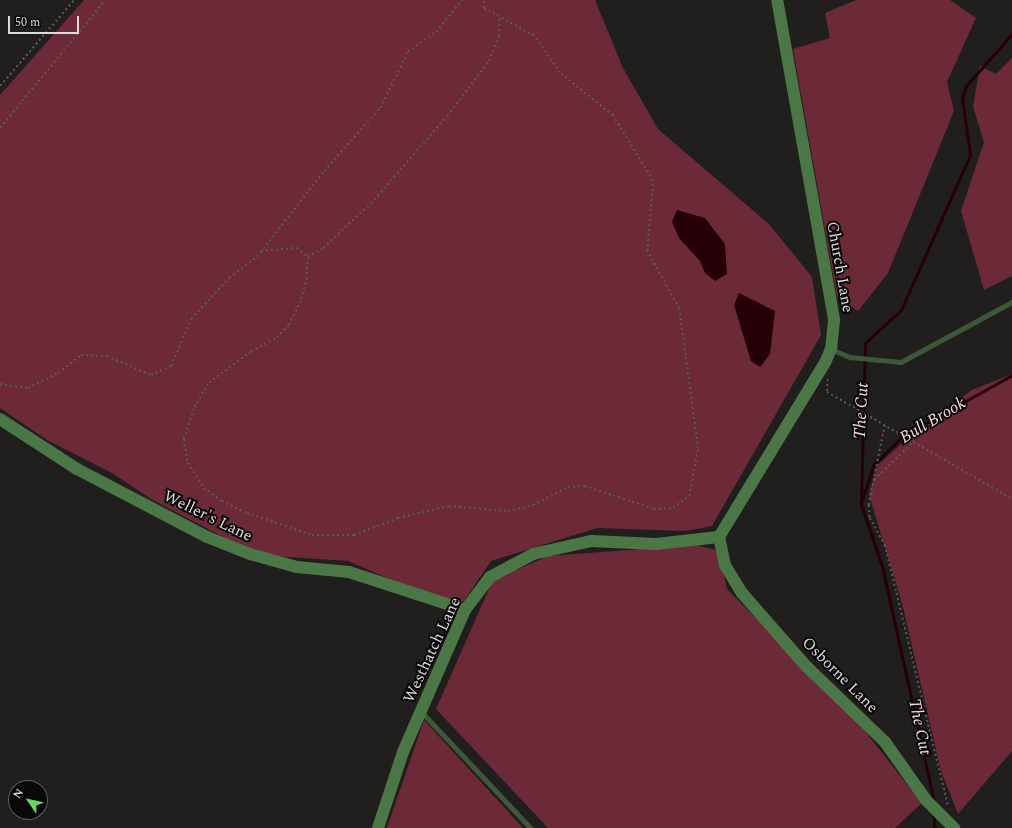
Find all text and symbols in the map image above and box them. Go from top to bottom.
scale bar [10,8,81,34]
text: 50 m [15,13,40,32]
street label: Church Lane [823,220,857,314]
water label: The Cut [850,382,874,440]
water label: Bull Brook [896,393,970,449]
street label: Weller's Lane [160,486,256,546]
street label: Westhatch Lane [399,594,465,706]
street label: Osborne Lane [798,633,882,717]
water label: The Cut [903,697,935,757]
north arrow [8,780,48,820]
text: N [9,785,28,802]

